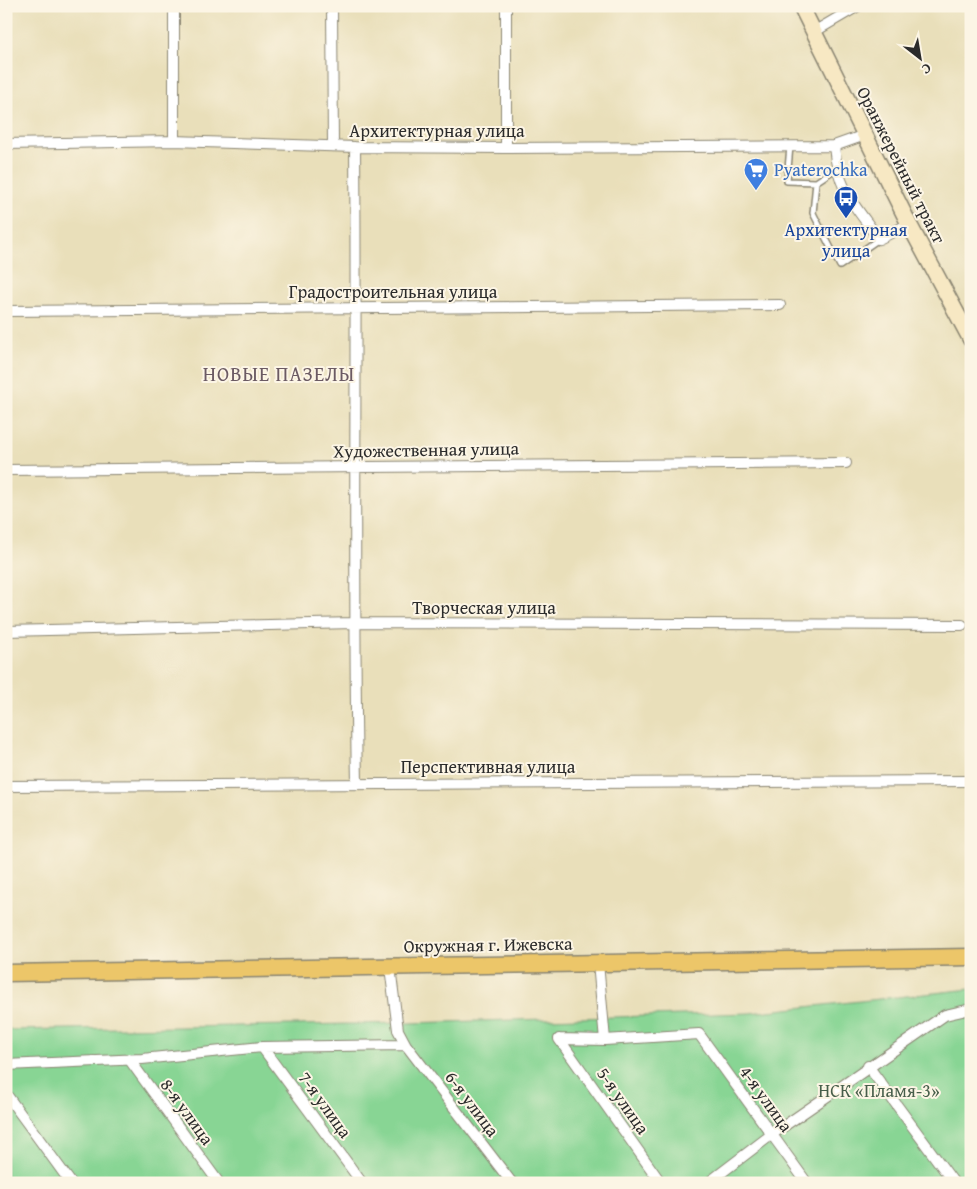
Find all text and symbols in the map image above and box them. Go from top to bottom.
north arrow [894,32,944,82]
text: С [918,59,935,80]
street label: Оранжерейный тракт [850,82,953,248]
street label: Архитектурная улица [349,117,525,144]
place label: Pyaterochka [774,156,868,183]
supermarket icon: Pyaterochka [743,157,769,191]
bus stop icon: Архитектурная улица [833,185,859,219]
place label: Архитектурная улица [785,216,907,264]
street label: Градостроительная улица [289,278,498,305]
district label: НОВЫЕ ПАЗЕЛЫ [203,359,355,388]
street label: Художественная улица [333,434,520,465]
street label: Творческая улица [412,594,556,621]
street label: Перспективная улица [401,753,576,780]
street label: Окружная г. Ижевска [403,930,573,959]
street label: 4-я улица [733,1060,800,1138]
street label: 5-я улица [590,1062,657,1140]
street label: 6-я улица [439,1065,506,1143]
street label: 7-я улица [292,1066,359,1144]
street label: 8-я улица [154,1073,221,1151]
park label: НСК «Пламя-3» [818,1077,940,1104]

